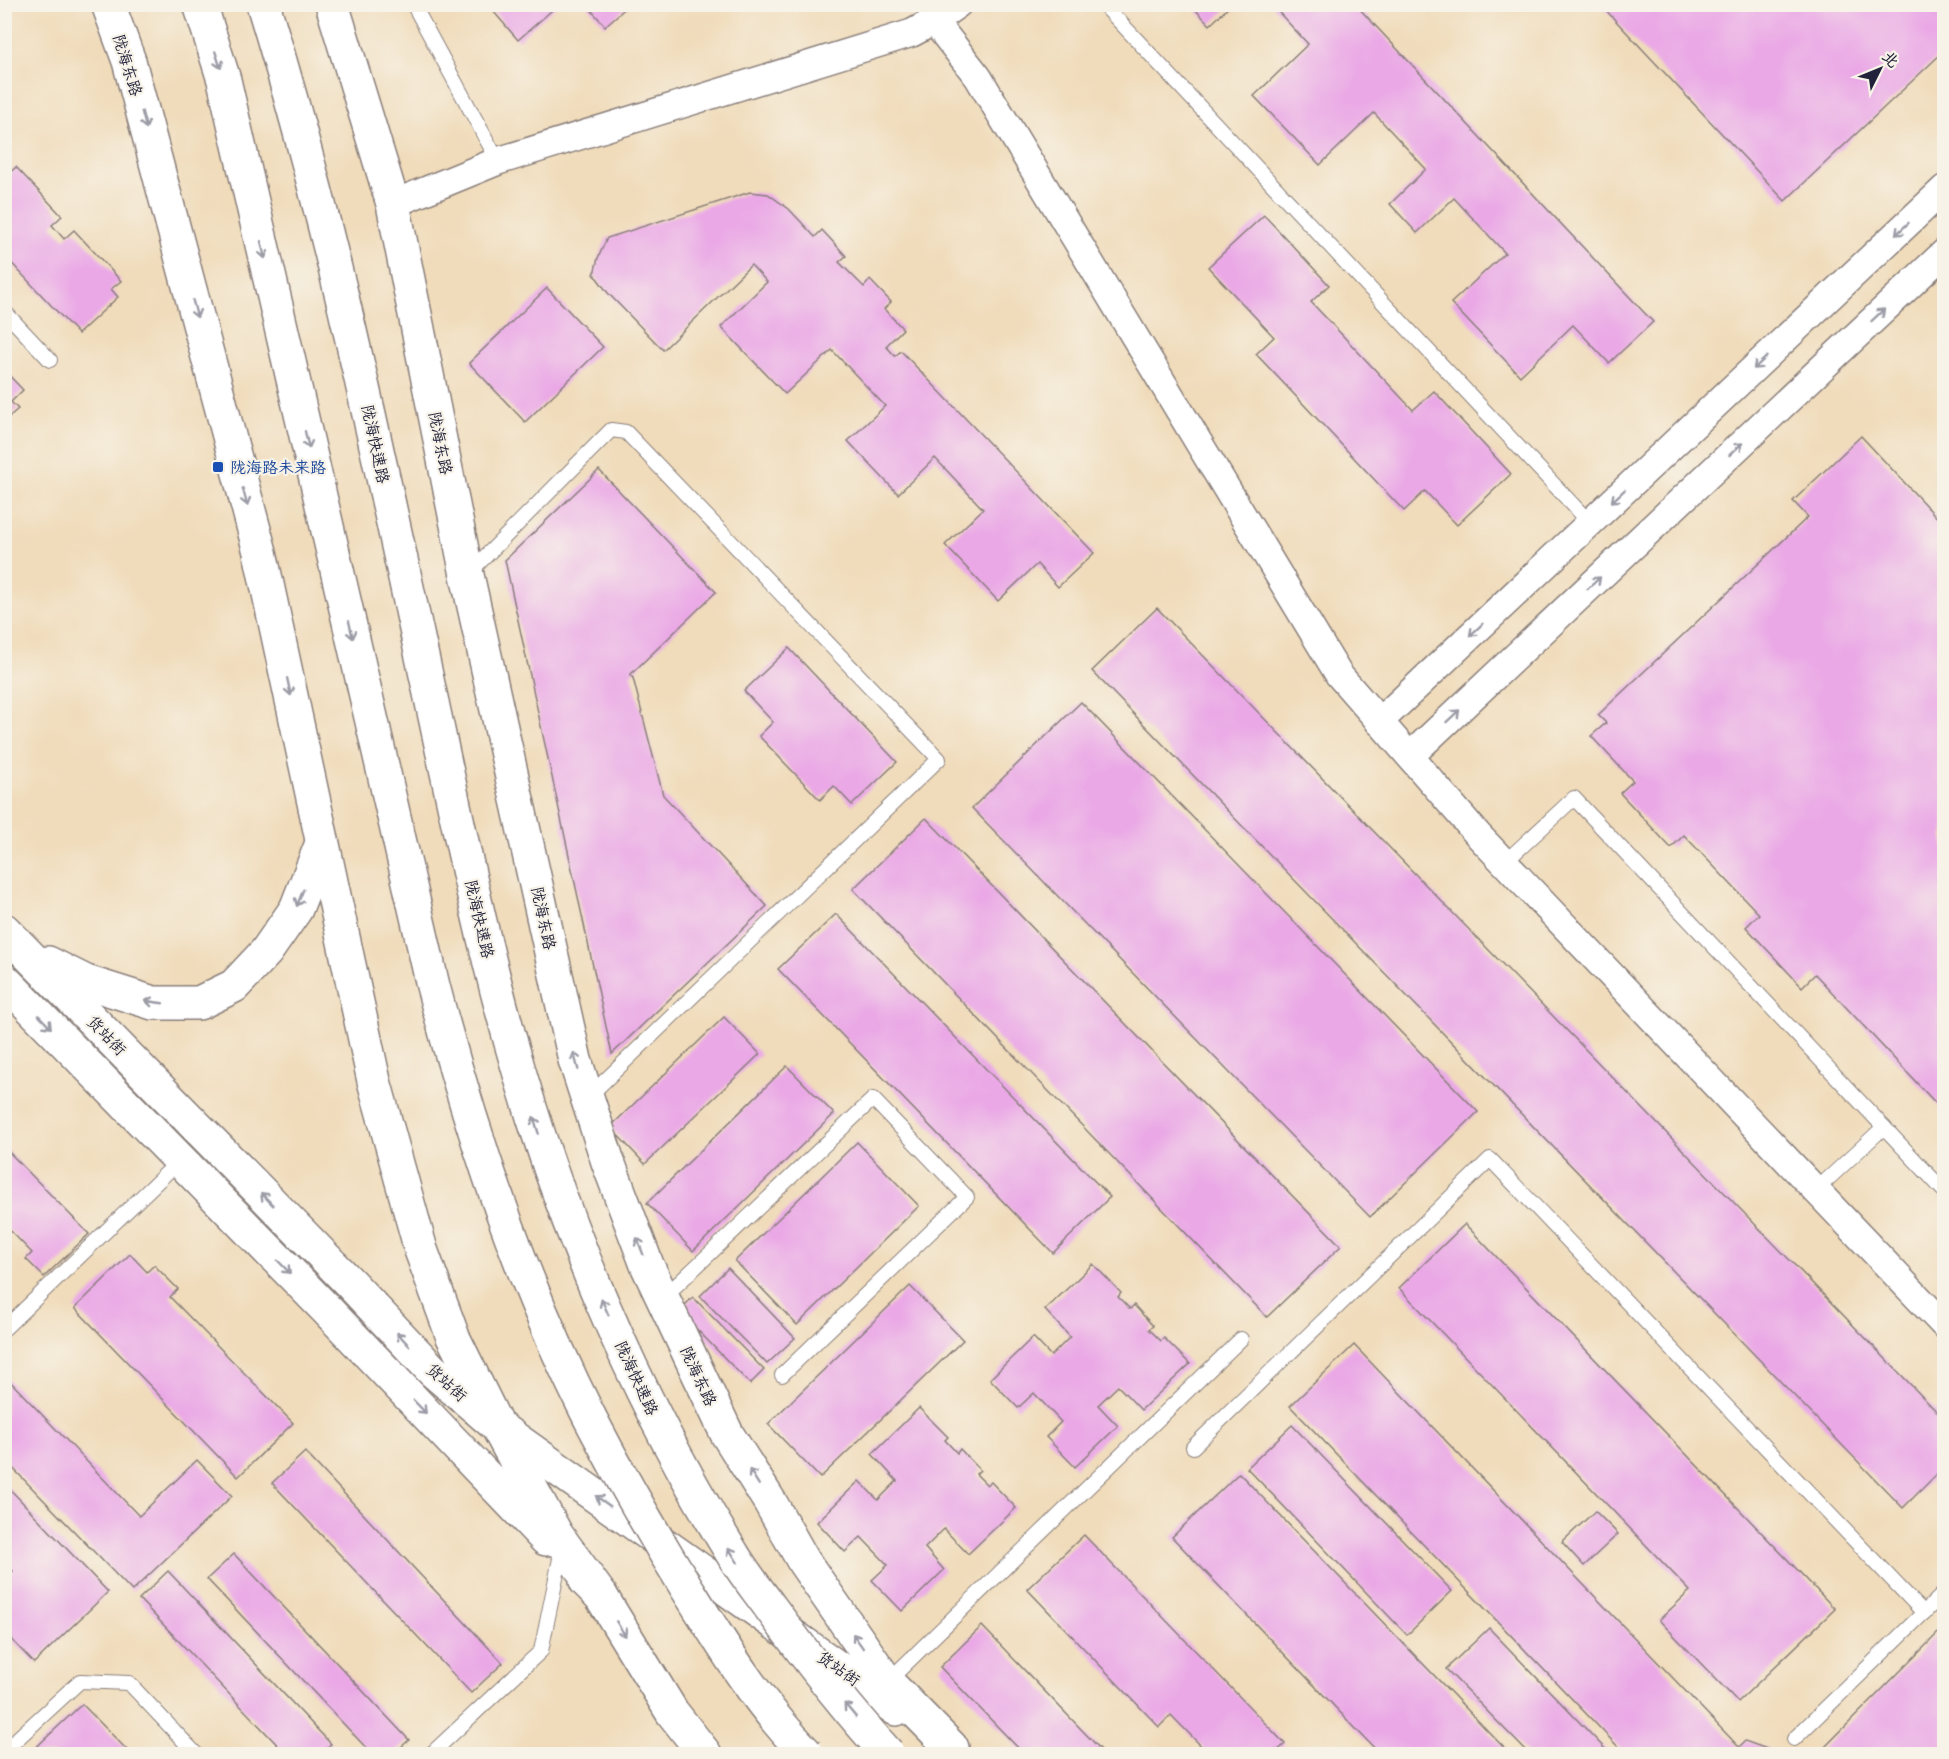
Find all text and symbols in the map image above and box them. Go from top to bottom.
street label: 陇海东路 [108,31,150,99]
north arrow [1850,39,1910,99]
text: 北 [1877,44,1906,72]
one-way arrow [213,50,224,69]
one-way arrow [139,111,151,130]
one-way arrow [1895,222,1910,236]
one-way arrow [258,240,270,259]
one-way arrow [189,299,201,318]
one-way arrow [1871,308,1886,322]
one-way arrow [1753,355,1768,369]
street label: 陇海快速路 [357,402,397,485]
street label: 陇海东路 [424,409,460,477]
one-way arrow [302,430,313,449]
one-way arrow [1729,442,1744,456]
place label: 陇海路未来路 [230,454,326,478]
marker: 陇海路未来路 [211,460,225,474]
one-way arrow [240,487,251,506]
one-way arrow [1611,489,1626,503]
one-way arrow [1587,575,1602,590]
one-way arrow [345,620,357,639]
one-way arrow [1469,623,1484,637]
one-way arrow [284,677,295,696]
one-way arrow [1445,709,1460,723]
street label: 陇海快速路 [460,877,502,960]
street label: 陇海东路 [527,884,563,952]
one-way arrow [294,888,305,906]
one-way arrow [145,996,165,1007]
street label: 货站街 [82,1009,133,1060]
one-way arrow [38,1015,53,1030]
one-way arrow [570,1052,581,1071]
one-way arrow [530,1116,541,1135]
one-way arrow [260,1191,275,1206]
one-way arrow [633,1237,644,1255]
one-way arrow [277,1259,292,1274]
one-way arrow [599,1298,610,1317]
one-way arrow [395,1332,410,1347]
street label: 陇海快速路 [610,1336,666,1419]
street label: 陇海东路 [676,1341,724,1410]
street label: 货站街 [422,1356,474,1406]
one-way arrow [413,1399,427,1414]
one-way arrow [747,1468,760,1485]
one-way arrow [595,1495,612,1507]
one-way arrow [727,1547,739,1563]
one-way arrow [615,1620,627,1637]
one-way arrow [852,1633,864,1650]
street label: 货站街 [813,1644,866,1691]
one-way arrow [843,1703,857,1718]

